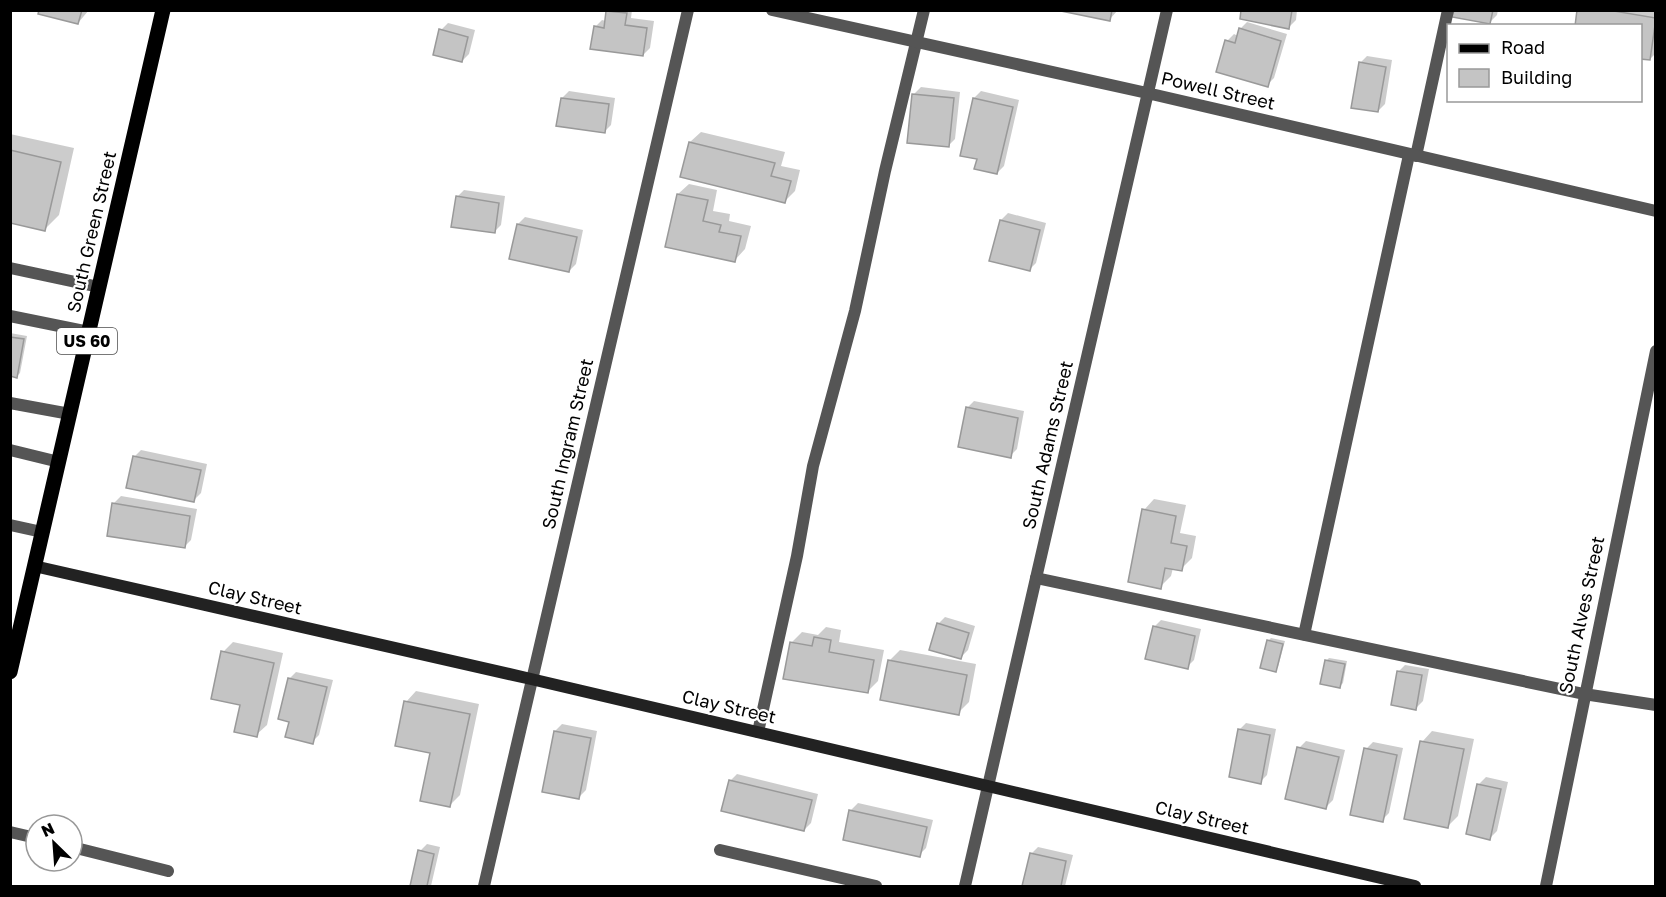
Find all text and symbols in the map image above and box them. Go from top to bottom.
legend [1447,24,1642,102]
text: Road [1501,36,1545,58]
street label: Powell Street [1159,66,1277,114]
text: Building [1501,66,1572,88]
street label: South Green Street [62,149,120,315]
road number: US 60 [57,328,117,354]
street label: South Ingram Street [537,356,597,531]
street label: South Adams Street [1017,358,1077,531]
street label: South Alves Street [1554,534,1608,696]
street label: Clay Street [206,576,304,619]
street label: Clay Street [680,685,778,728]
street label: Clay Street [1153,796,1251,839]
north arrow [24,813,84,873]
text: N [38,818,57,841]

